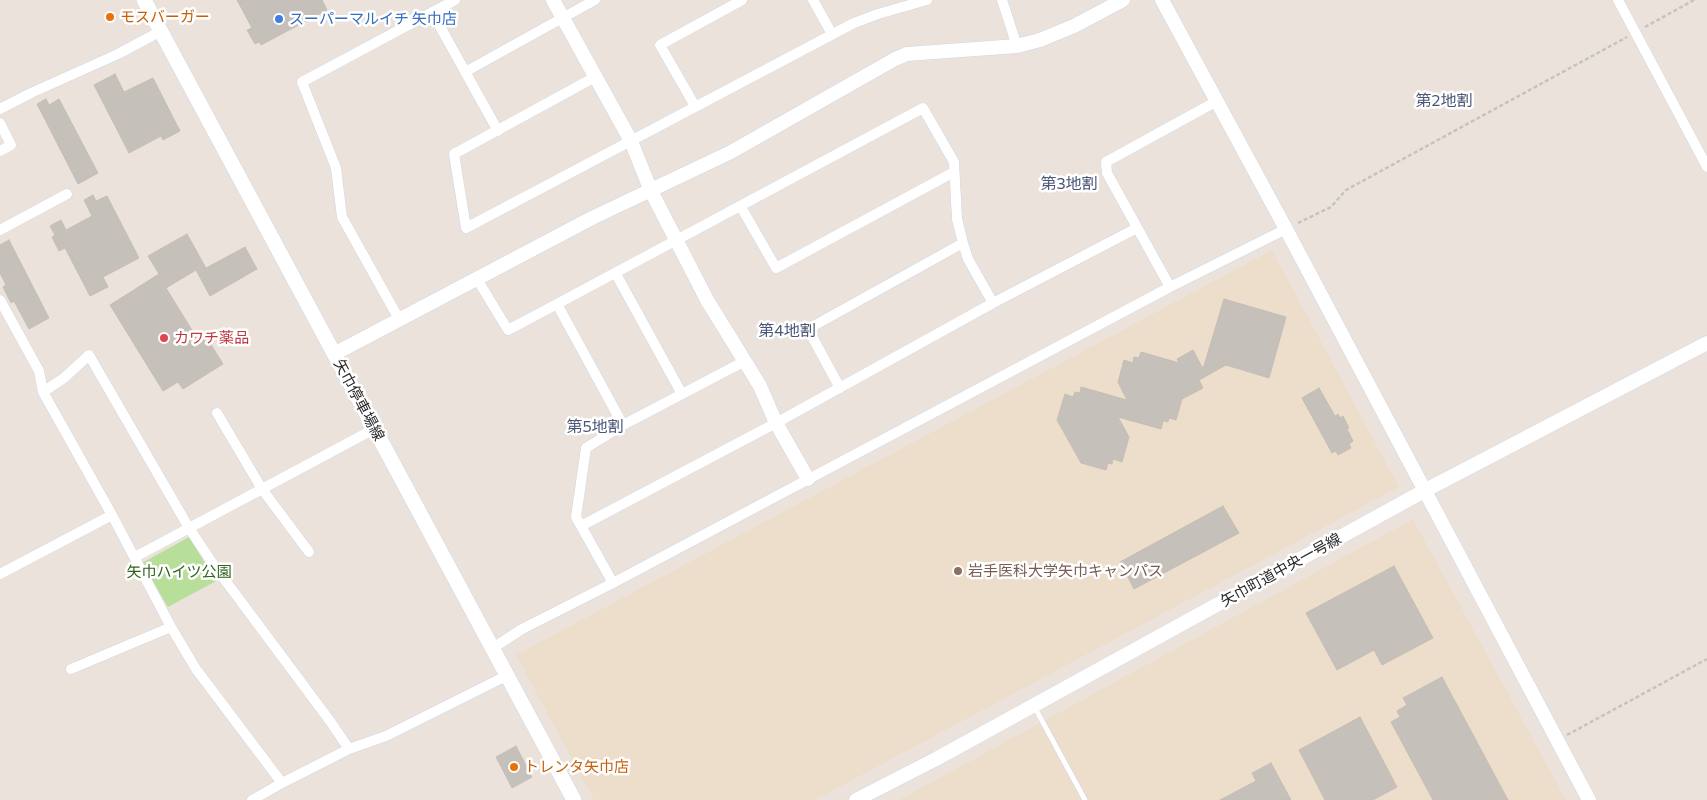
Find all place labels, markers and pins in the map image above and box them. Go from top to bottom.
place label: モスバーガー [120,8,210,26]
place label: スーパーマルイチ 矢巾店 [289,10,457,28]
marker: モスバーガー [104,11,116,23]
marker: スーパーマルイチ 矢巾店 [273,13,285,25]
place label: カワチ薬品 [174,329,249,347]
marker: カワチ薬品 [158,332,170,344]
place label: 岩手医科大学矢巾キャンパス [968,562,1163,580]
marker: 岩手医科大学矢巾キャンパス [952,565,964,577]
place label: トレンタ矢巾店 [524,758,629,776]
marker: トレンタ矢巾店 [508,761,520,773]

